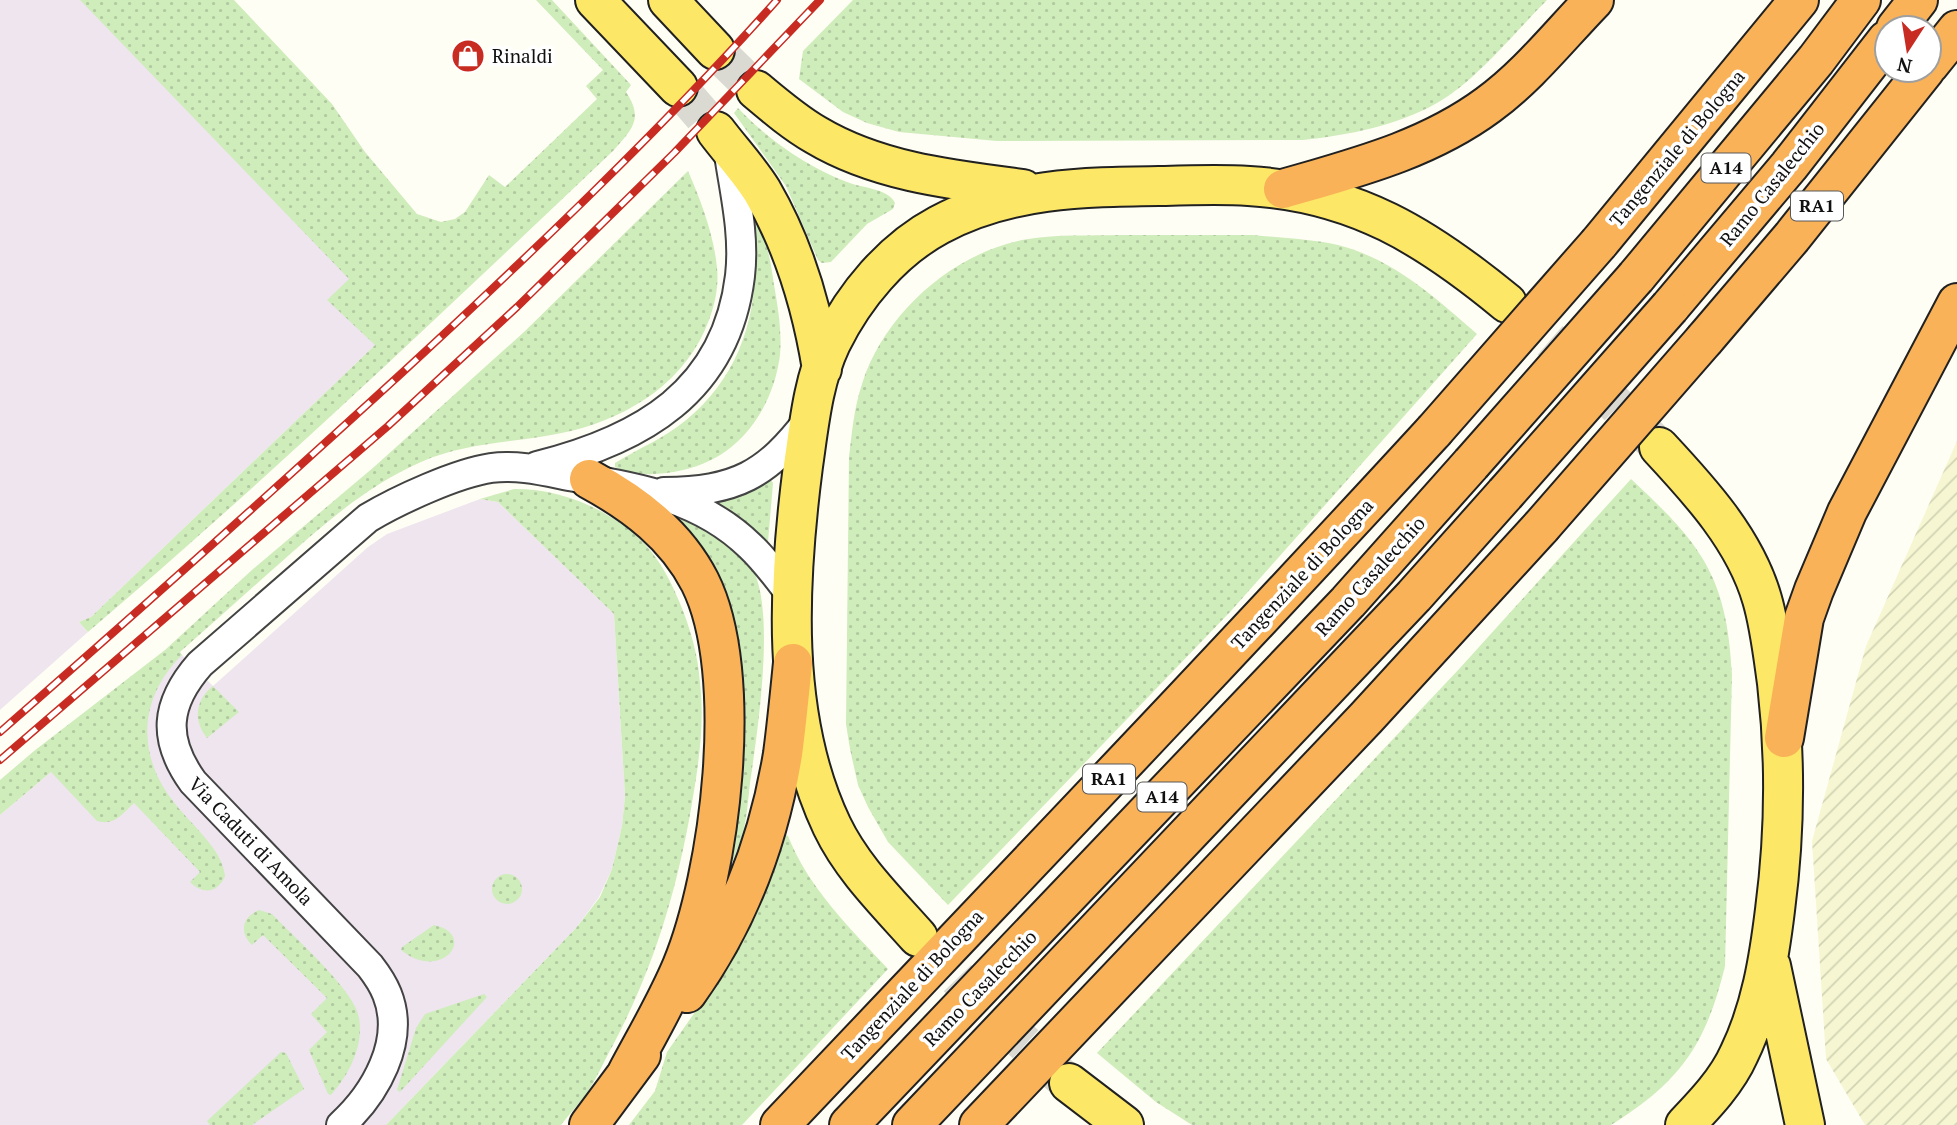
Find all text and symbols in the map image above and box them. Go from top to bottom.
north arrow [1873,14,1943,84]
shop icon: Rinaldi [449,37,487,75]
place label: Rinaldi [492,43,553,68]
text: N [1894,52,1914,80]
street label: Tangenziale di Bologna [1604,64,1750,231]
street label: Ramo Casalecchio [1714,116,1829,251]
road number: A14 [1702,154,1750,182]
road number: RA1 [1791,191,1843,220]
street label: Tangenziale di Bologna [1225,493,1378,654]
street label: Ramo Casalecchio [1309,510,1430,641]
road number: RA1 [1083,764,1135,794]
street label: Via Caduti di Amola [184,771,319,911]
road number: A14 [1138,782,1186,812]
street label: Tangenziale di Bologna [835,904,988,1065]
street label: Ramo Casalecchio [918,924,1042,1051]

